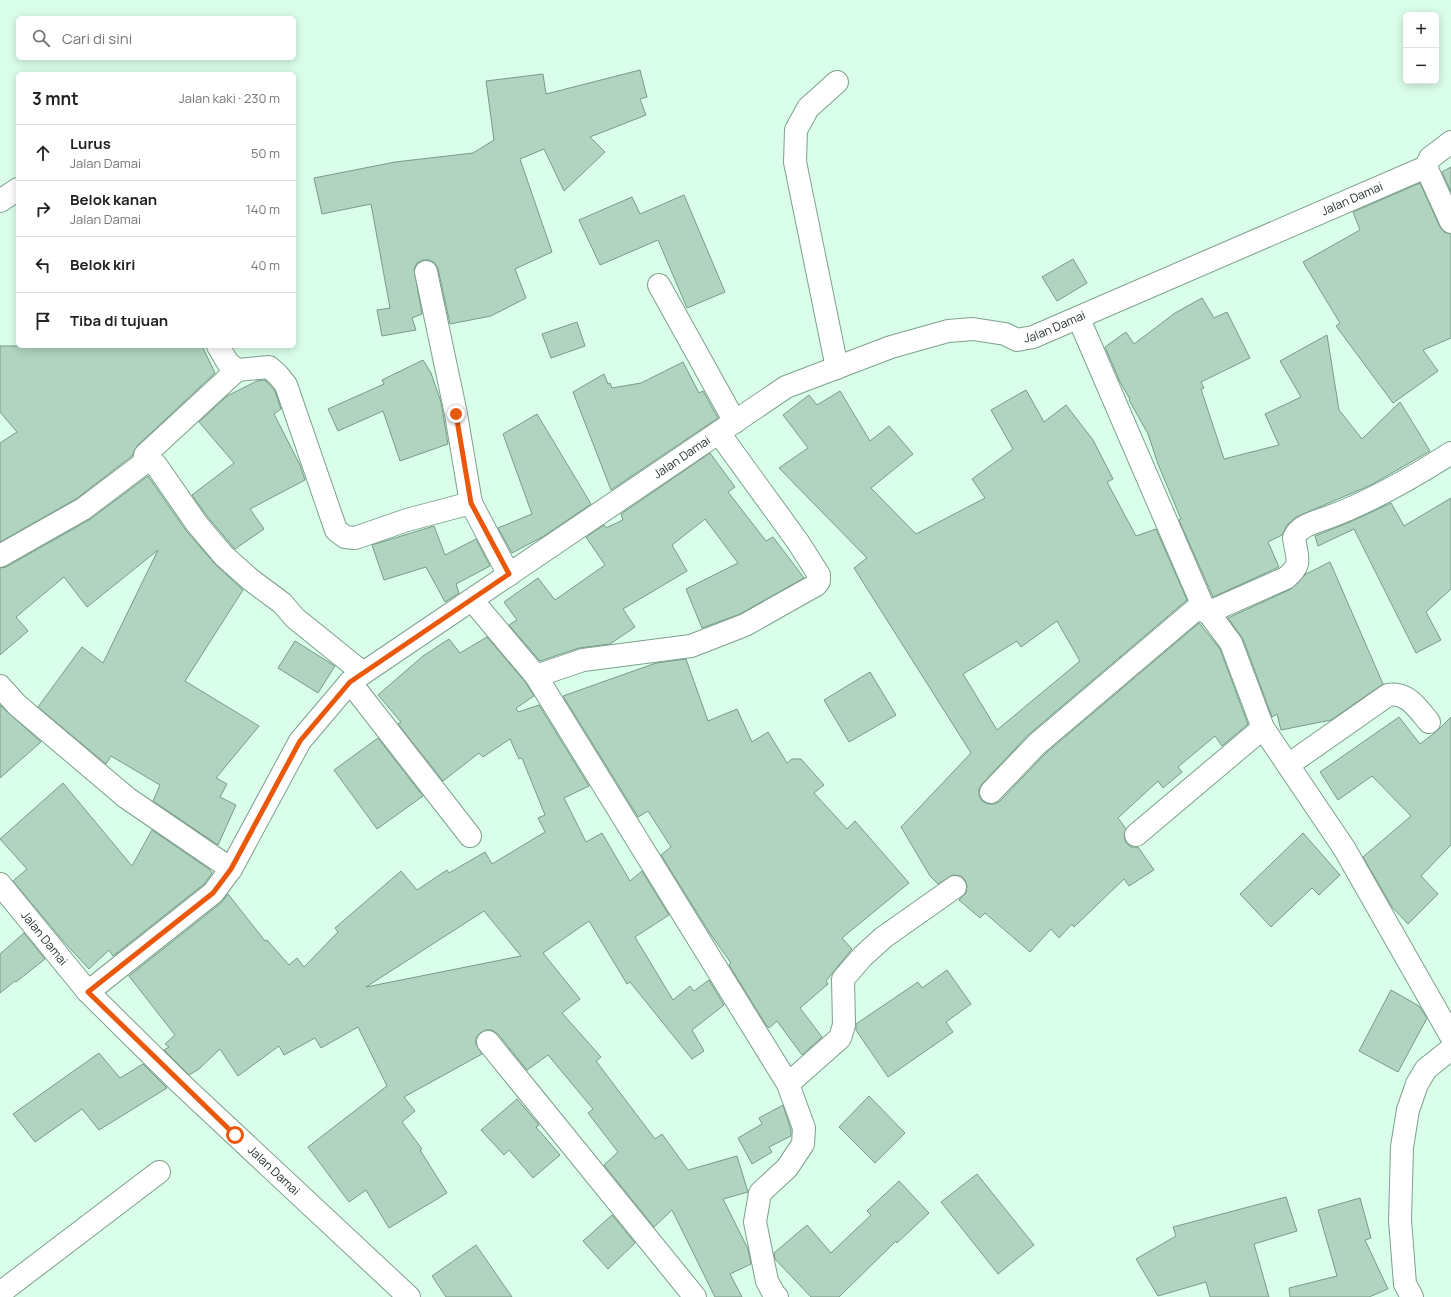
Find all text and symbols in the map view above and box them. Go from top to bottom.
map controls [1403,12,1439,84]
button: + [1403,12,1439,48]
search box [16,16,296,60]
icon: search [30,27,52,49]
text: Cari di sini [62,28,132,49]
button: − [1403,48,1439,84]
text: 3 mnt [32,87,79,110]
text: Jalan kaki · 230 m [179,89,280,107]
text: Lurus [70,133,111,154]
icon: ahead [32,142,54,164]
text: 50 m [251,144,280,162]
text: Jalan Damai [70,154,141,172]
street label: Jalan Damai [1318,178,1385,219]
text: Belok kanan [70,189,157,210]
icon: right [32,198,54,220]
text: 140 m [246,200,280,218]
text: Jalan Damai [70,210,141,228]
icon: left [32,254,54,276]
text: Belok kiri [70,254,136,275]
text: 40 m [251,256,280,274]
street label: Jalan Damai [1022,306,1088,347]
icon: arrive [32,310,54,332]
text: Tiba di tujuan [70,310,168,331]
route end [447,405,465,423]
street label: Jalan Damai [650,432,714,482]
street label: Jalan Damai [17,907,72,969]
route start [226,1126,244,1144]
street label: Jalan Damai [244,1142,304,1199]

